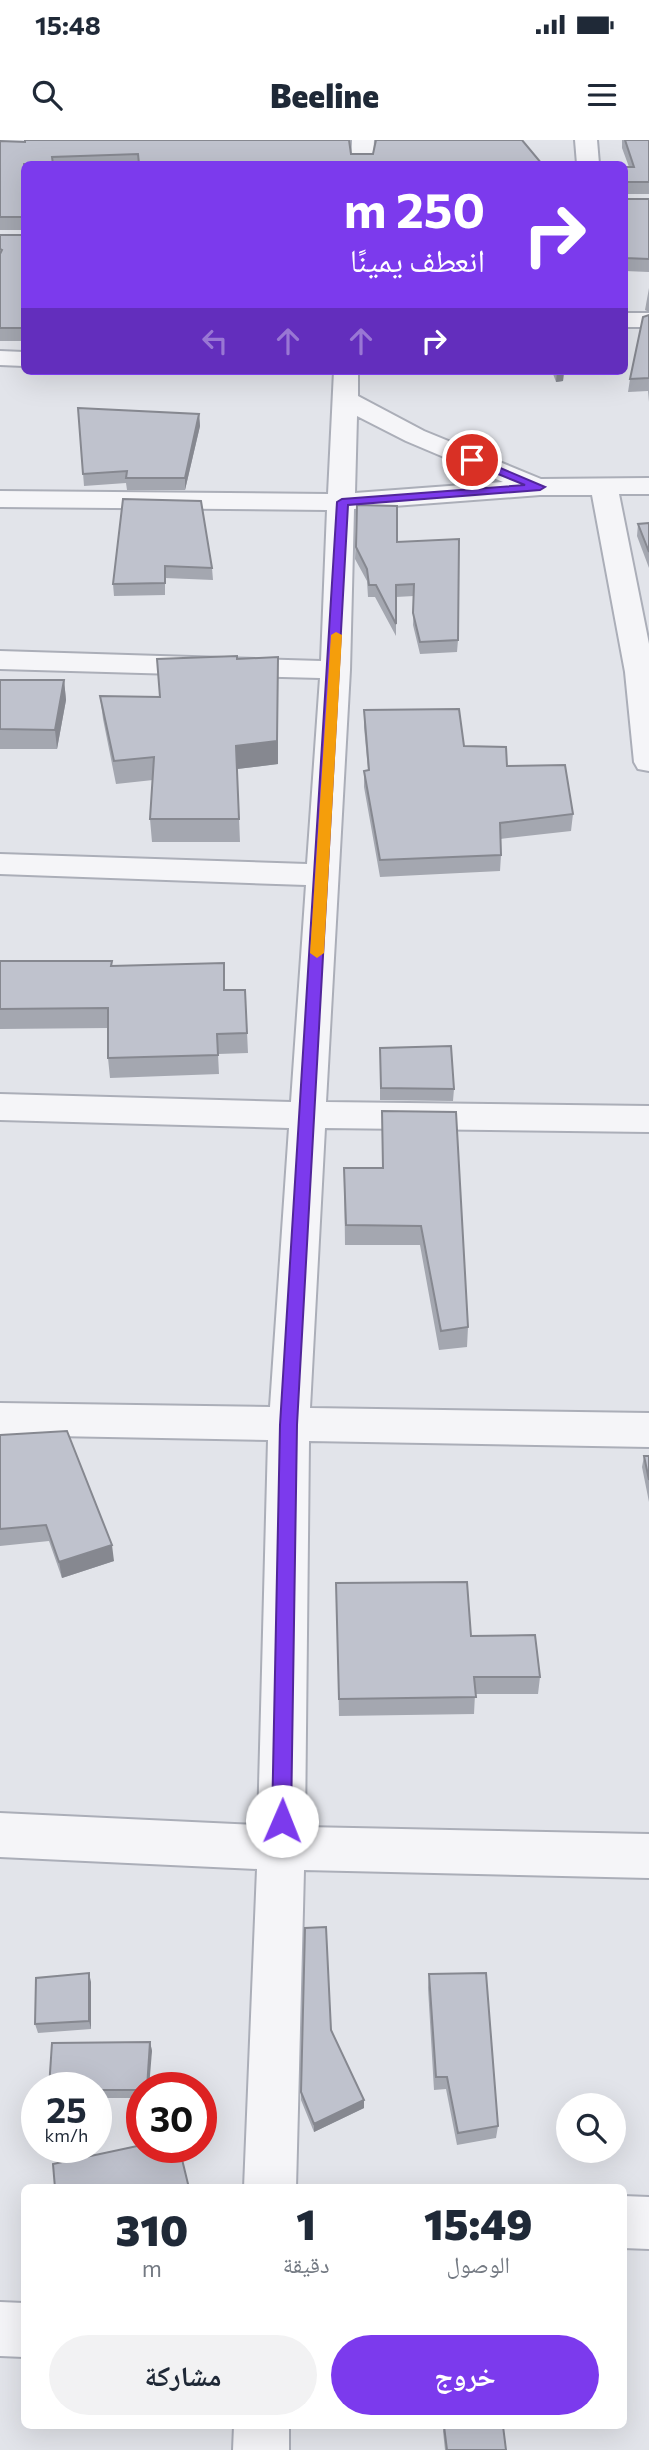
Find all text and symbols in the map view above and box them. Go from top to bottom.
text: 15:48 [35,9,101,40]
text: Beeline [270,75,379,115]
icon: search [28,76,66,114]
icon: menu [583,76,621,114]
text: 250 m [344,178,485,238]
icon: right [509,189,600,280]
text: انعطف يمينًا [350,239,485,279]
icon: left [196,322,234,360]
icon: ahead [269,322,307,360]
icon: ahead [342,322,380,360]
icon: right [415,322,453,360]
pin [442,430,502,490]
icon: arrive [453,441,491,479]
position arrow [245,1784,319,1858]
speed limit sign: 30 [126,2072,217,2163]
text: 25 [46,2087,87,2130]
map controls [556,2093,626,2163]
button: search [556,2093,626,2163]
text: km/h [45,2124,88,2146]
text: 1 [296,2197,316,2249]
text: 15:49 [424,2197,532,2249]
text: 310 [116,2203,188,2255]
text: دقيقة [283,2250,330,2278]
text: الوصول [446,2250,510,2278]
text: m [142,2254,162,2282]
button: مشاركة [49,2335,317,2415]
button: خروج [331,2335,599,2415]

